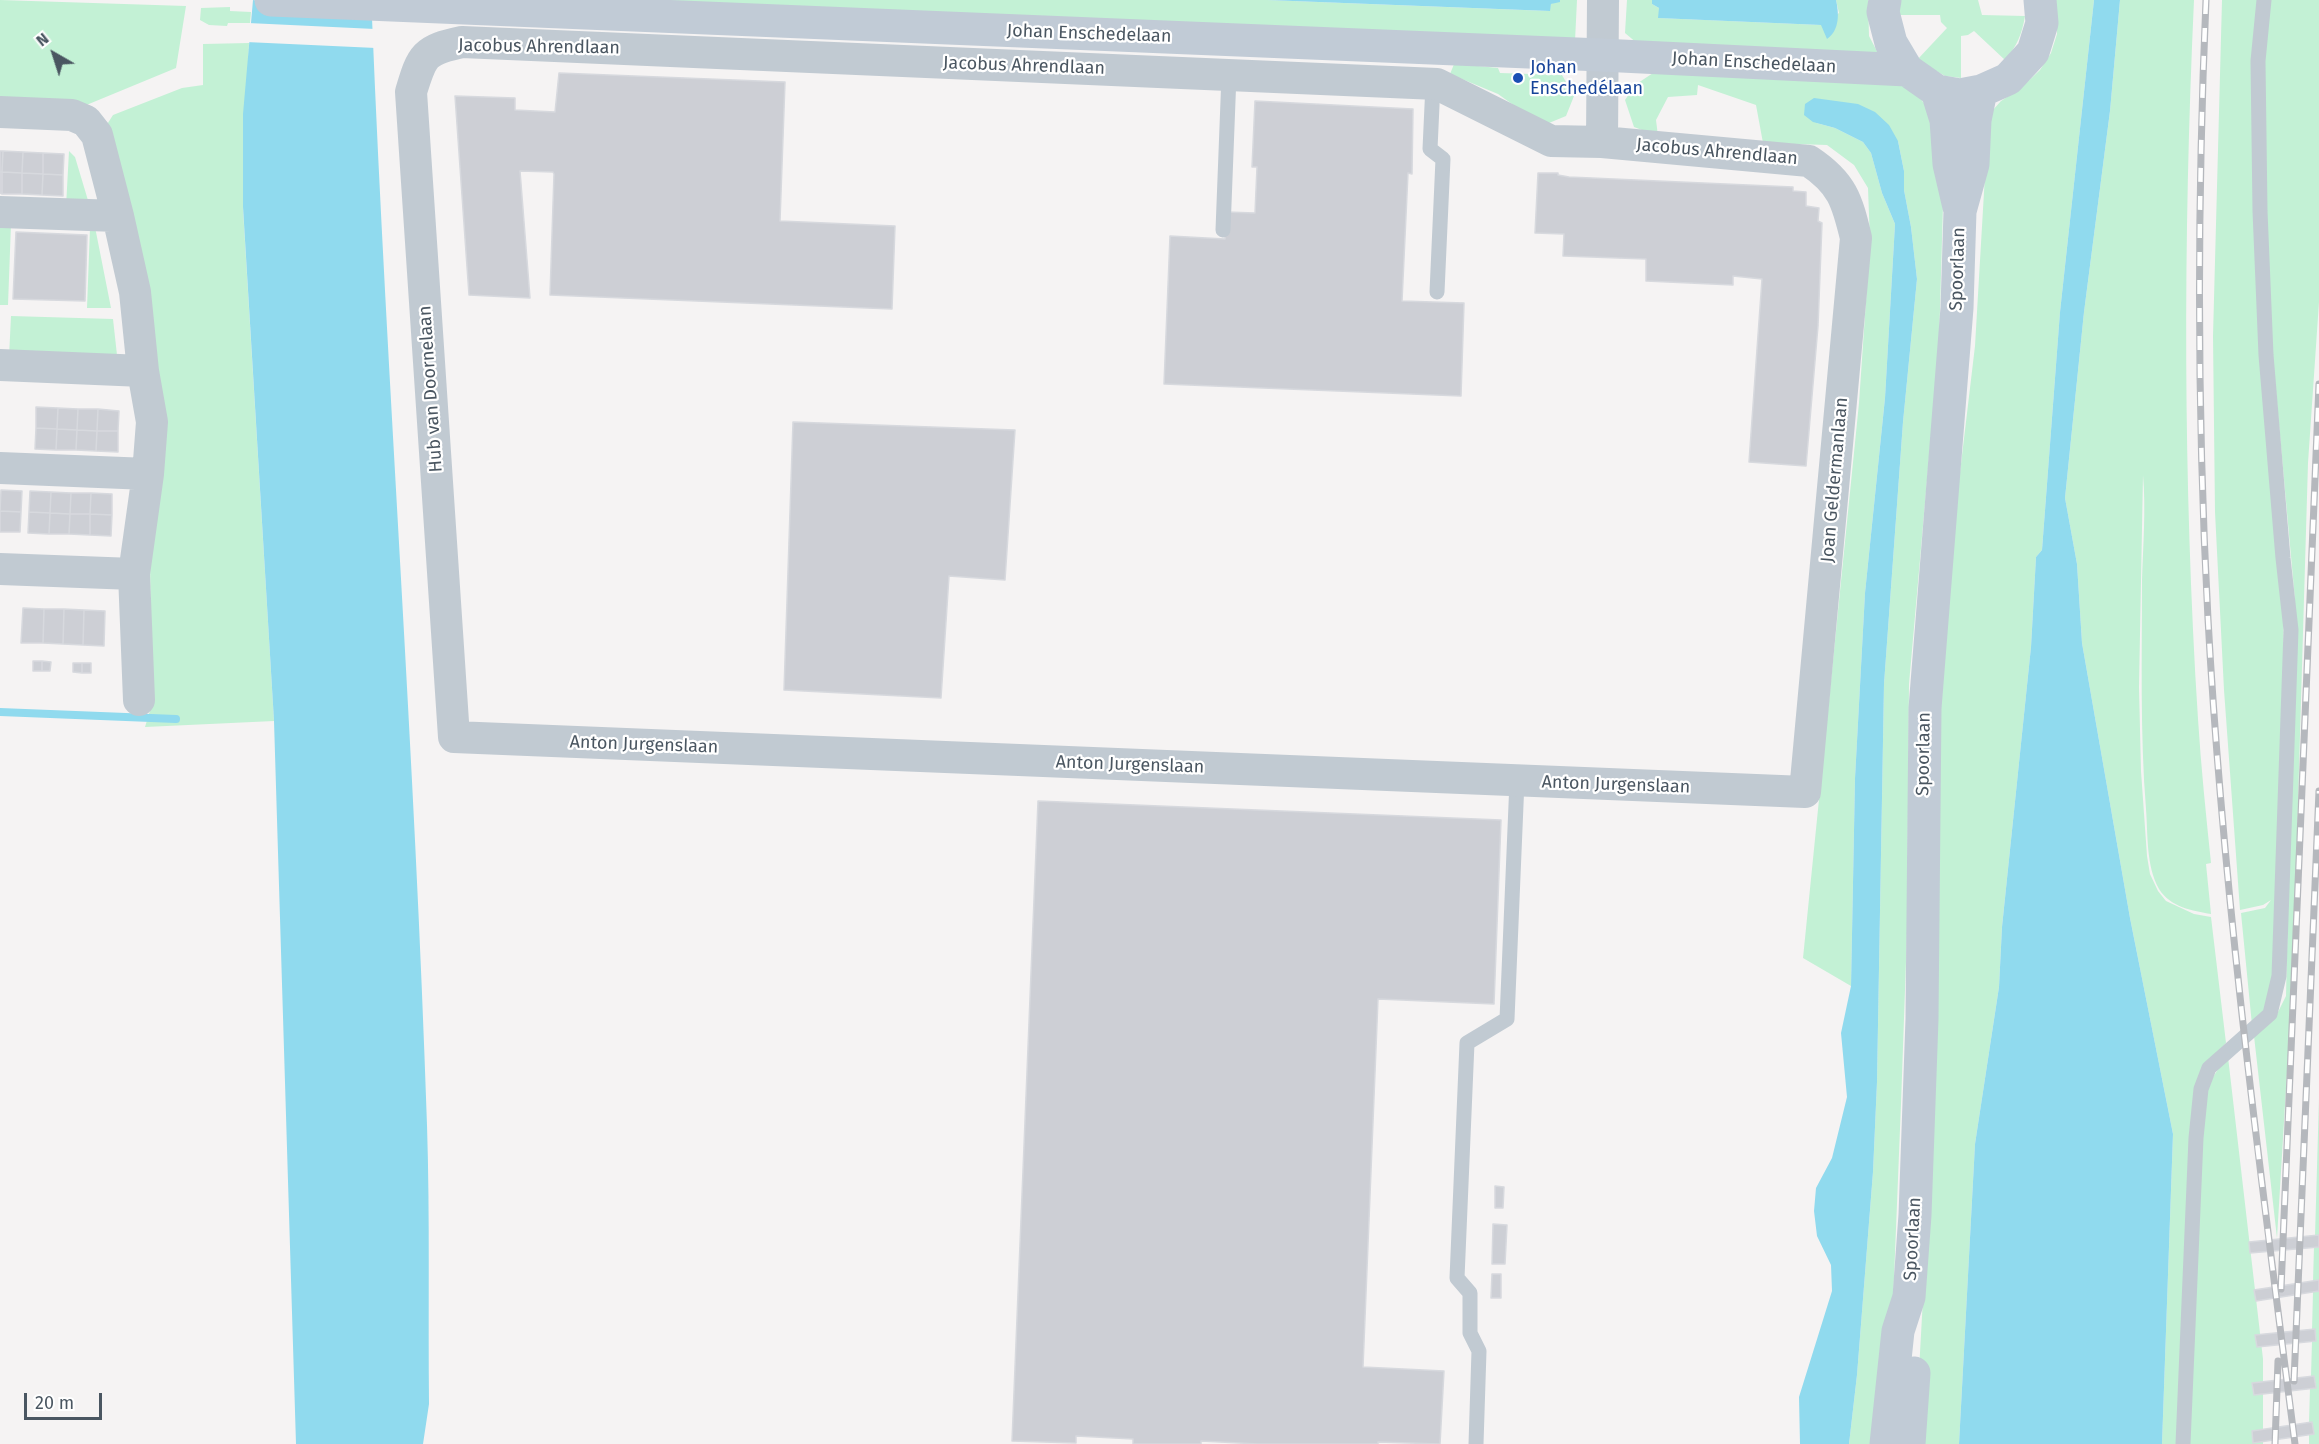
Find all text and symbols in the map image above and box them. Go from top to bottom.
street label: Johan Enschedelaan [1006,20,1172,48]
north arrow [24,24,84,84]
text: N [32,29,52,50]
street label: Jacobus Ahrendlaan [458,35,620,59]
street label: Johan Enschedelaan [1671,48,1837,78]
street label: Jacobus Ahrendlaan [943,52,1105,80]
place label: Johan Enschedélaan [1530,57,1643,100]
marker: Johan Enschedélaan [1511,71,1525,85]
street label: Jacobus Ahrendlaan [1635,134,1799,170]
street label: Spoorlaan [1946,227,1970,311]
street label: Hub van Doornelaan [414,305,448,473]
street label: Joan Geldermanlaan [1817,396,1853,564]
street label: Spoorlaan [1912,712,1936,796]
street label: Anton Jurgenslaan [569,732,719,758]
street label: Anton Jurgenslaan [1055,752,1205,778]
street label: Anton Jurgenslaan [1541,772,1691,798]
street label: Spoorlaan [1900,1197,1926,1281]
scale bar [27,1381,105,1419]
text: 20 m [35,1392,74,1414]

